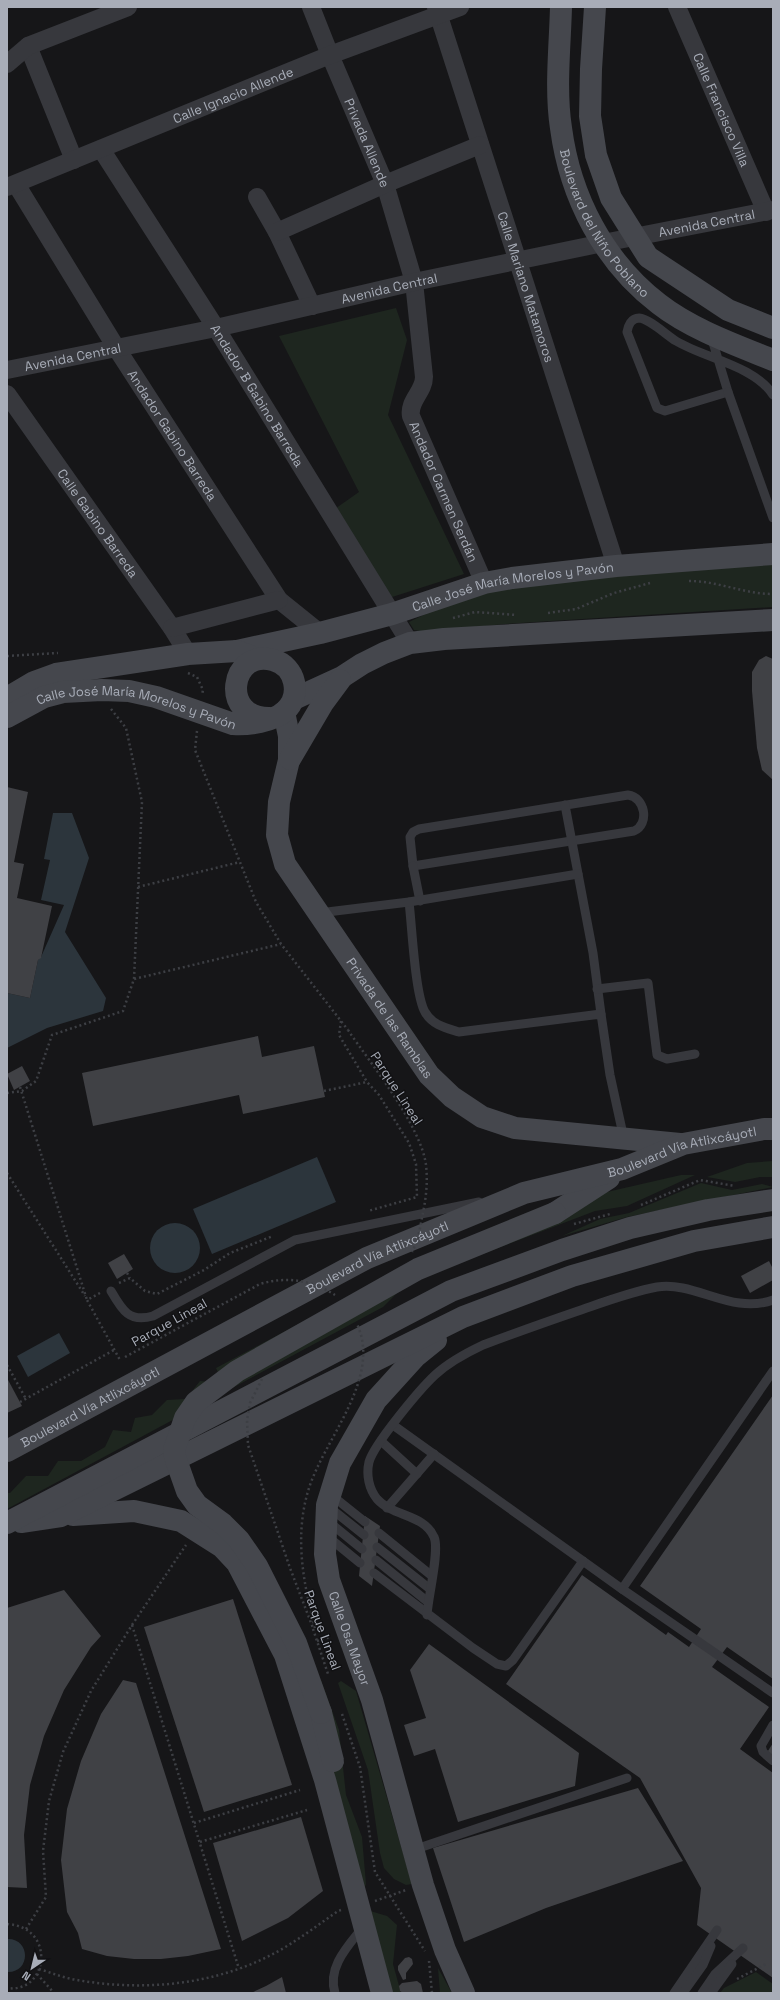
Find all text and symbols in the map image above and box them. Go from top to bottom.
street label: Calle Francisco Villa [689,50,754,170]
street label: Calle Ignacio Allende [170,63,296,127]
street label: Privada Allende [340,96,393,190]
street label: Boulevard del Niño Poblano [556,148,653,301]
street label: Avenida Central [657,206,756,241]
street label: Calle Mariano Matamoros [493,209,558,365]
street label: Avenida Central [340,269,439,308]
street label: Andador B Gabino Barreda [207,321,308,471]
street label: Avenida Central [23,339,122,375]
street label: Andador Gabino Barreda [124,367,221,505]
street label: Andador Carmen Serdán [405,419,482,565]
street label: Calle Gabino Barreda [53,466,142,582]
street label: Calle José María Morelos y Pavón [410,558,615,616]
street label: Calle José María Morelos y Pavón [33,682,239,734]
street label: Privada de las Ramblas [342,955,437,1082]
street label: Parque Lineal [367,1049,427,1128]
street label: Boulevard Vía Atlixcáyotl [606,1123,758,1181]
street label: Boulevard Vía Atlixcáyotl [303,1217,451,1298]
street label: Parque Lineal [128,1295,210,1350]
street label: Boulevard Vía Atlixcáyotl [18,1363,163,1451]
street label: Parque Lineal [300,1588,345,1672]
street label: Calle Osa Mayor [325,1589,374,1688]
north arrow [12,1948,52,1988]
text: N [19,1968,33,1984]

